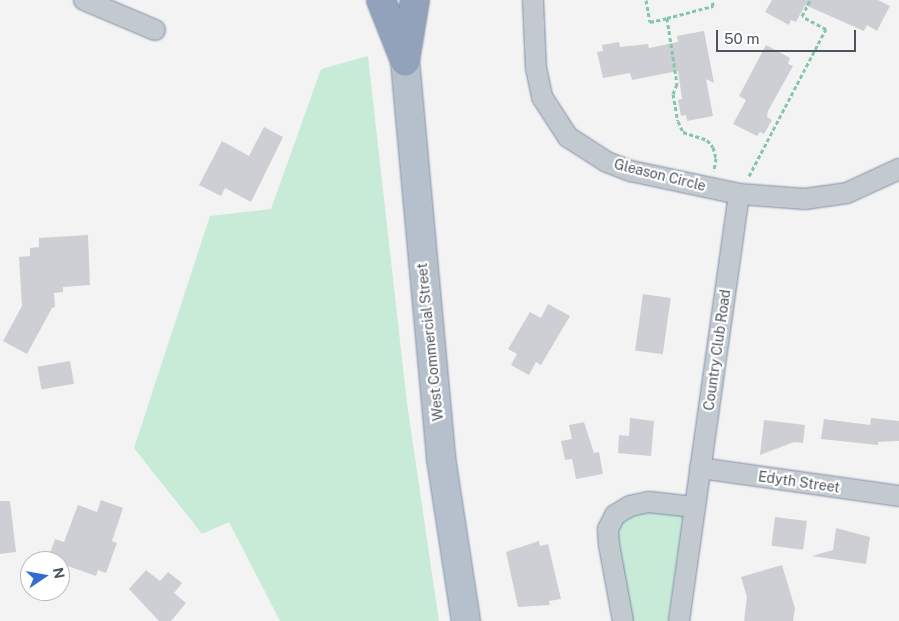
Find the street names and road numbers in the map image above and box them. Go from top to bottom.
street label: Gleason Circle [612,155,708,195]
street label: West Commercial Street [413,262,447,422]
street label: Country Club Road [700,288,734,412]
street label: Edyth Street [757,468,841,496]

